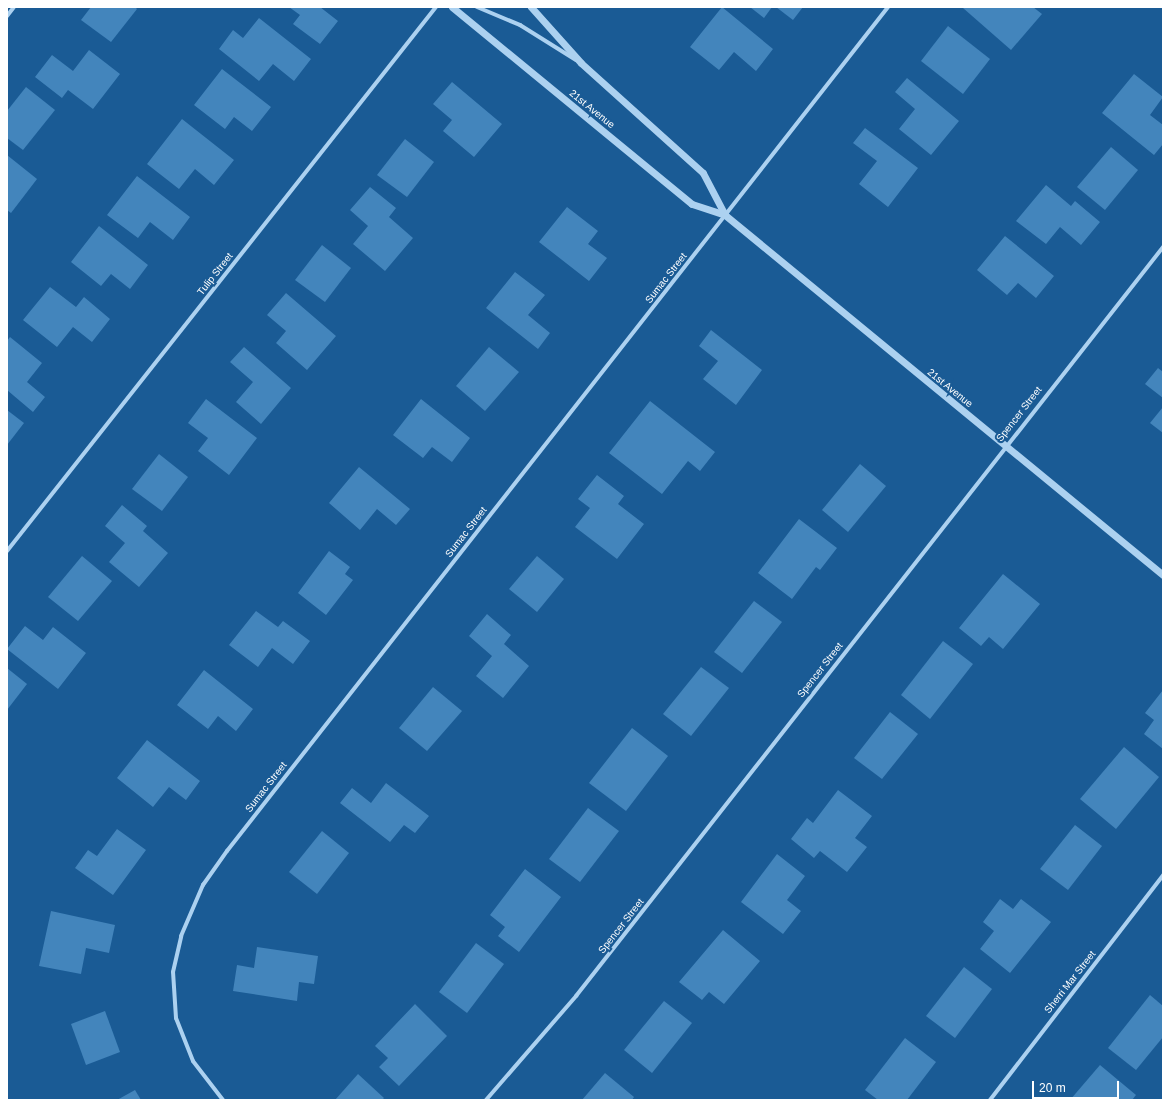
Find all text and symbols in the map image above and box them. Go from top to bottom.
street label: 21st Avenue [567,87,617,131]
street label: Tulip Street [195,250,235,298]
street label: Sumac Street [643,250,689,306]
street label: 21st Avenue [925,366,975,410]
street label: Spencer Street [994,384,1044,444]
street label: Sumac Street [443,504,489,560]
street label: Spencer Street [795,640,845,700]
street label: Sumac Street [243,759,289,815]
street label: Spencer Street [596,896,646,956]
street label: Sherri Mar Street [1042,948,1098,1016]
scale bar [1034,1073,1121,1099]
text: 20 m [1039,1081,1066,1095]

